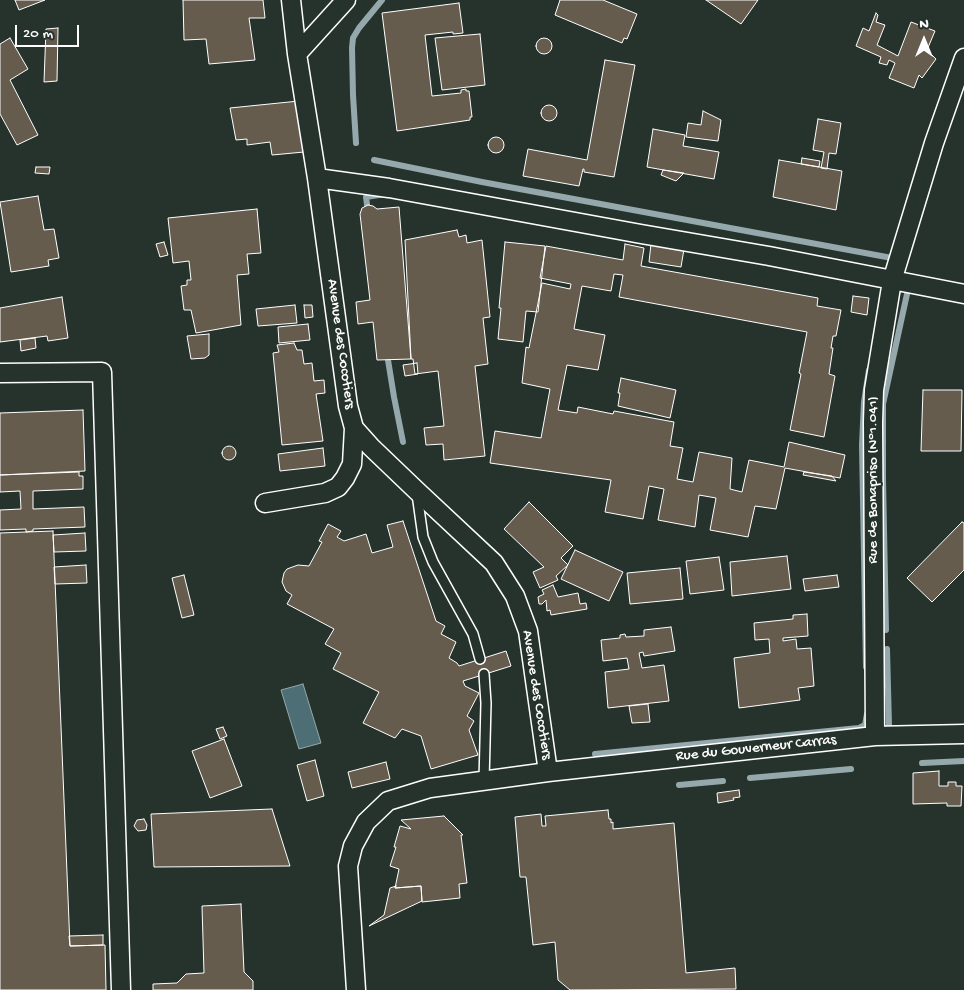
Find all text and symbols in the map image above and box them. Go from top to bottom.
scale bar [18,15,81,47]
north arrow [899,15,949,65]
text: N [919,16,929,33]
text: 20 m [23,25,53,43]
street label: Avenue des Cocotiers [322,278,358,410]
street label: Rue de Bonapriso (N°1.041) [865,396,883,564]
street label: Avenue des Cocotiers [517,629,555,761]
street label: Rue du Gouverneur Carras [675,732,837,766]

